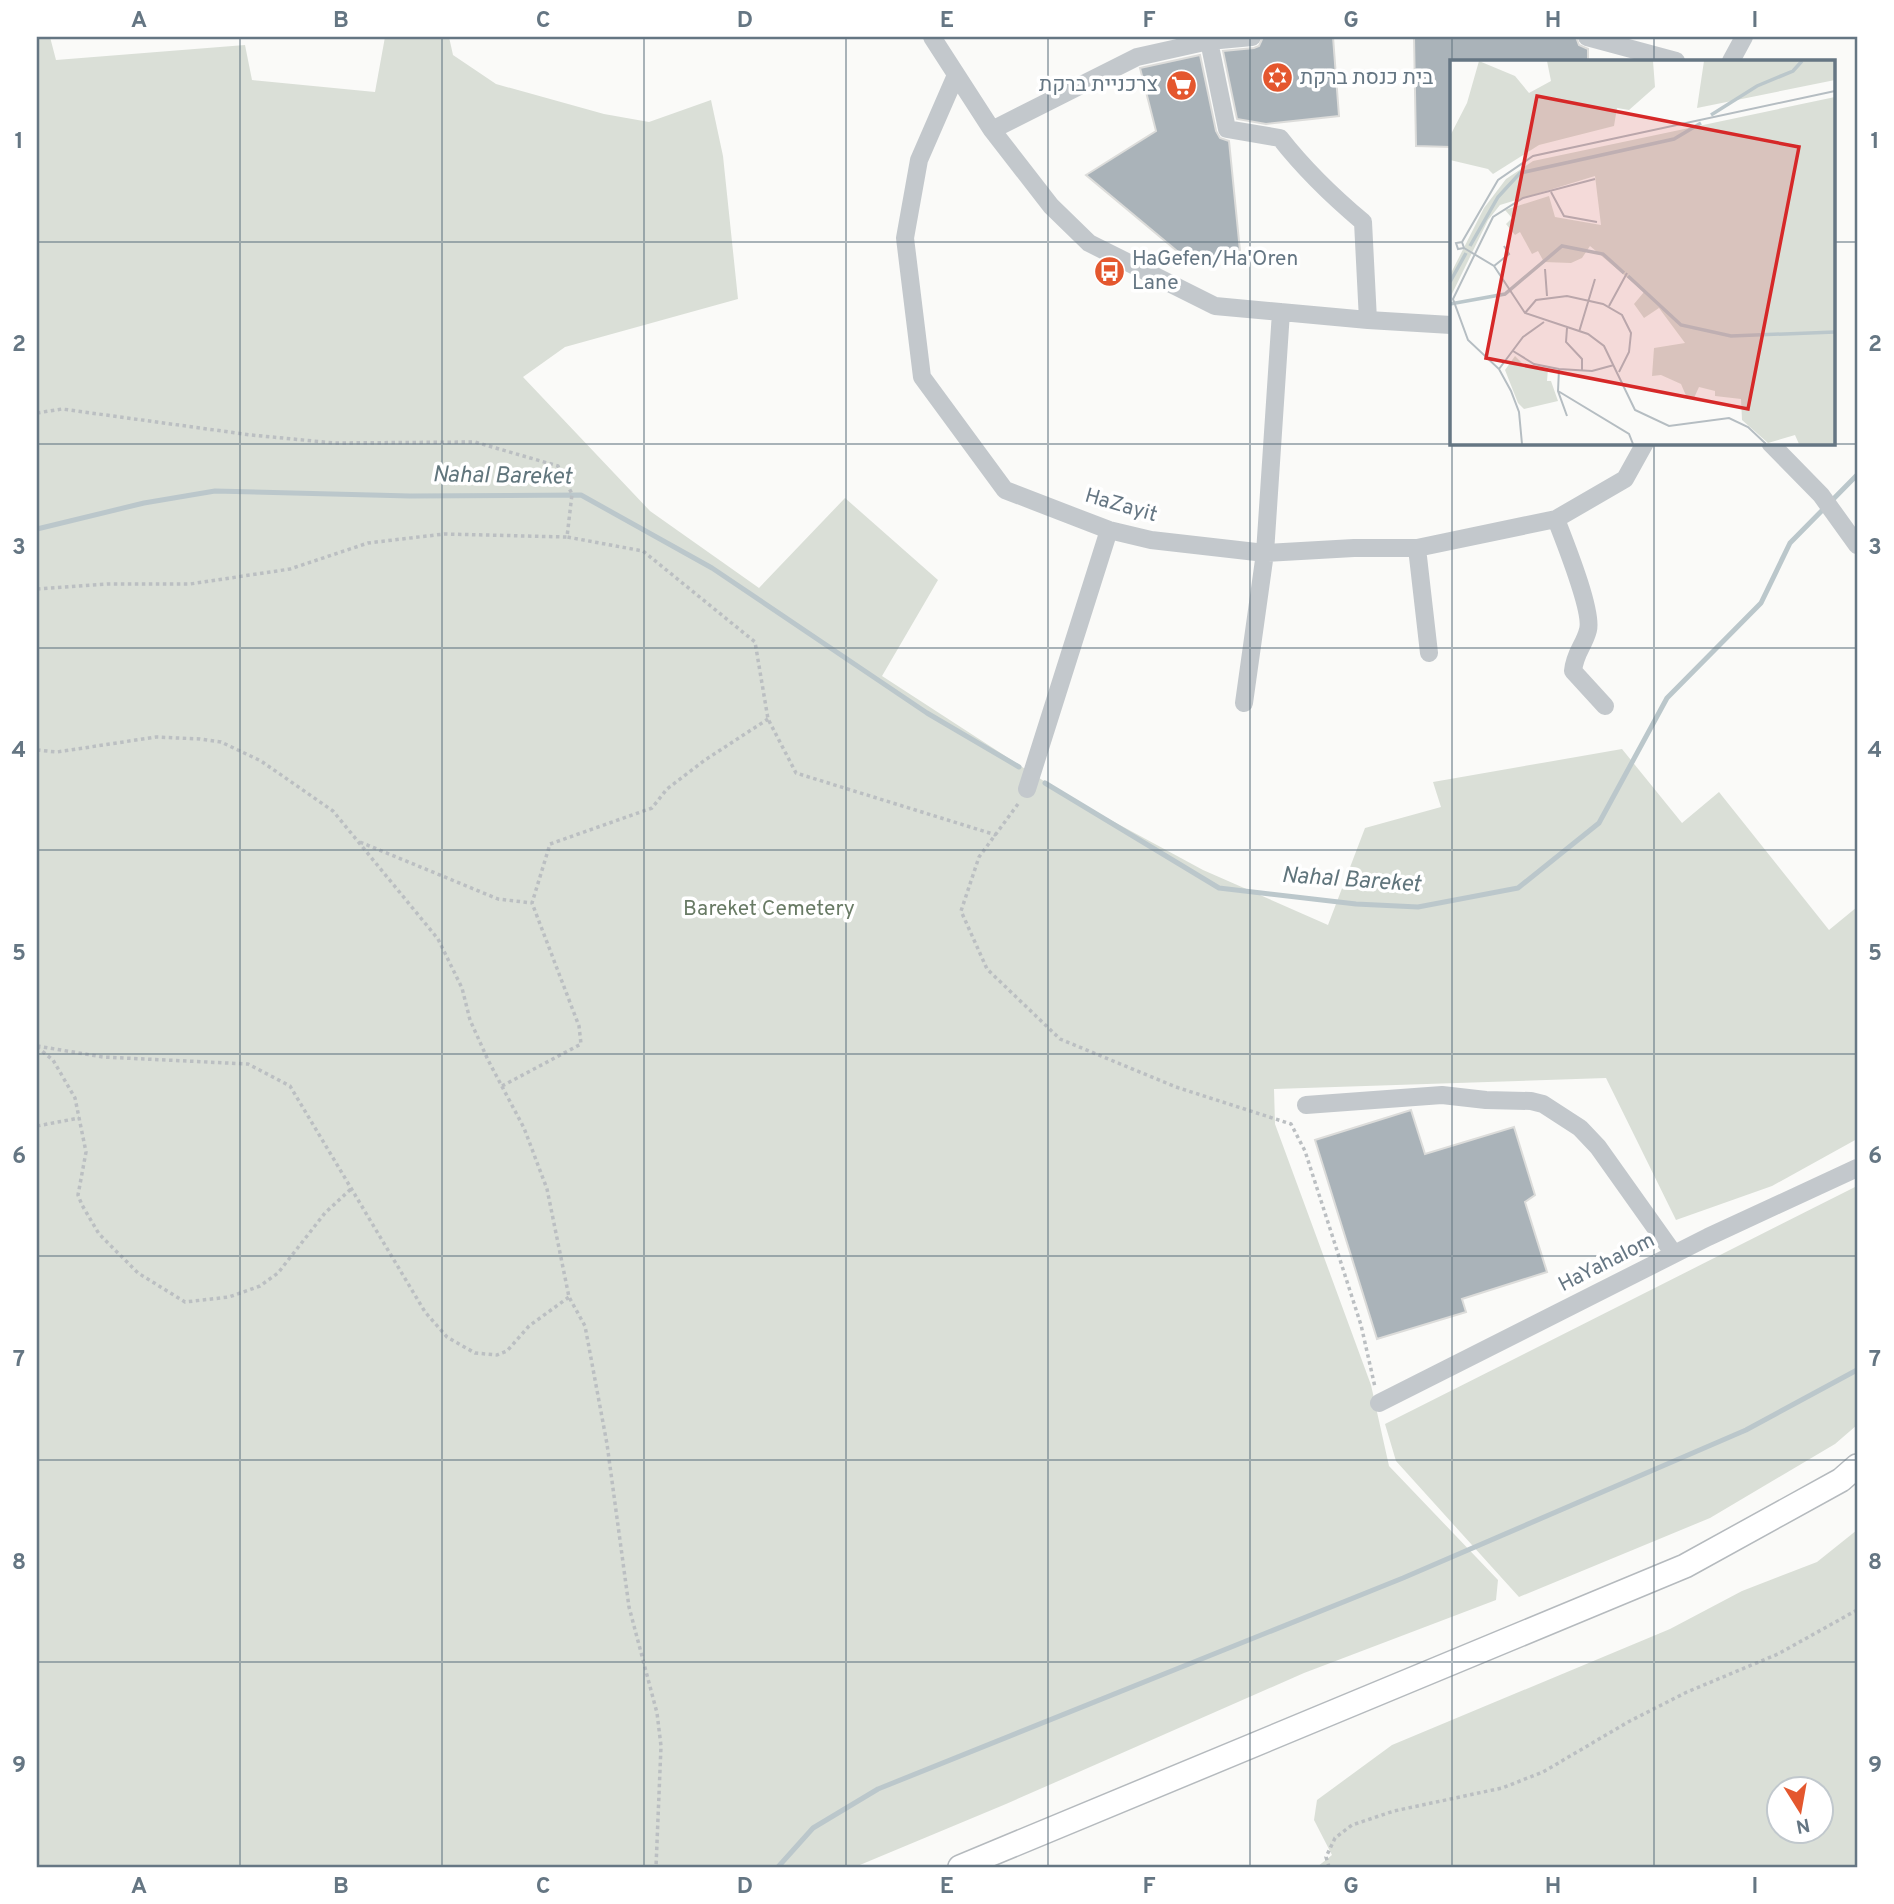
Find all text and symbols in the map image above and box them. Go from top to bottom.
text: A [131,7,147,36]
text: B [333,7,349,36]
text: C [536,7,550,36]
text: D [737,7,753,36]
text: E [940,7,954,36]
text: F [1142,7,1156,36]
text: G [1343,7,1359,36]
text: H [1545,7,1561,36]
text: I [1752,7,1758,36]
inset map [1450,60,1834,444]
synagogue icon: בית כנסת ברקת [1260,61,1294,95]
place label: בית כנסת ברקת [1300,65,1433,92]
supermarket icon: צרכניית ברקת [1164,68,1198,102]
place label: צרכניית ברקת [1039,72,1158,99]
text: 1 [14,128,24,157]
text: 1 [1870,128,1880,157]
place label: HaGefen/Ha'Oren Lane [1132,246,1298,297]
bus stop icon: HaGefen/Ha'Oren Lane [1092,254,1126,288]
text: 2 [12,331,26,360]
text: 2 [1868,331,1882,360]
water label: Nahal Bareket [432,461,574,493]
street label: HaZayit [1082,483,1160,529]
text: 3 [12,534,26,563]
text: 3 [1868,534,1882,563]
text: 4 [12,737,26,766]
text: 4 [1868,737,1882,766]
water label: Nahal Bareket [1280,862,1423,900]
park label: Bareket Cemetery [683,896,855,923]
text: 5 [12,940,26,969]
text: 5 [1868,940,1882,969]
text: 6 [12,1143,26,1172]
text: 6 [1868,1143,1882,1172]
street label: HaYahalom [1554,1227,1660,1299]
text: 7 [13,1346,25,1375]
text: 7 [1869,1346,1881,1375]
text: 8 [12,1549,26,1578]
text: 8 [1868,1549,1882,1578]
text: 9 [12,1752,26,1781]
text: 9 [1868,1752,1882,1781]
north arrow [1764,1774,1834,1844]
text: N [1794,1812,1812,1838]
text: A [131,1873,147,1902]
text: B [333,1873,349,1902]
text: C [536,1873,550,1902]
text: D [737,1873,753,1902]
text: E [940,1873,954,1902]
text: F [1142,1873,1156,1902]
text: G [1343,1873,1359,1902]
text: H [1545,1873,1561,1902]
text: I [1752,1873,1758,1902]

